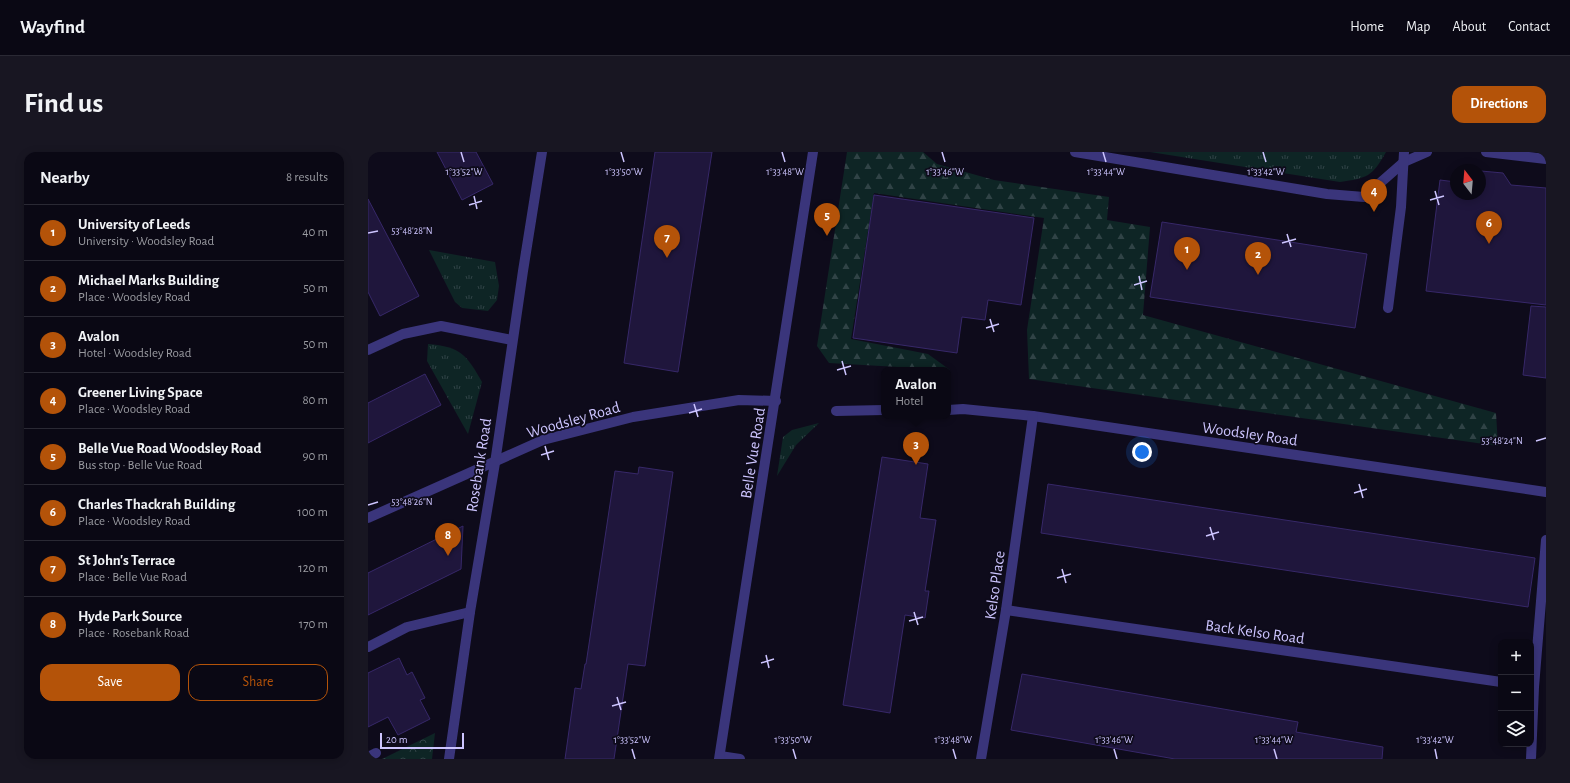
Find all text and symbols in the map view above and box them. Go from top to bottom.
text: Wayfind [20,18,85,37]
text: Home [1350,20,1384,34]
text: Map [1406,20,1430,34]
text: About [1452,20,1486,34]
text: Contact [1508,20,1550,34]
button: Directions [1452,86,1546,123]
text: Find us [24,90,103,118]
north arrow [1450,164,1486,200]
text: 1°33'52"W [446,167,483,177]
text: 1°33'50"W [605,167,643,177]
text: 1°33'48"W [766,167,804,177]
text: 1°33'46"W [926,167,964,177]
text: 1°33'44"W [1087,167,1125,177]
text: 1°33'42"W [1247,167,1285,177]
text: Nearby [40,169,90,186]
text: 8 results [286,171,328,184]
pin: 4 [1361,179,1387,212]
pin: 5 [814,203,840,236]
pin: 6 [1476,211,1502,244]
text: University of Leeds [78,217,190,232]
pin: 7 [654,225,680,258]
text: 1 [51,226,55,239]
text: 40 m [302,226,328,239]
text: 53°48'28"N [391,226,433,236]
text: University · Woodsley Road [78,235,214,248]
pin: 1 [1174,237,1200,270]
pin: 2 [1245,242,1271,275]
text: Michael Marks Building [78,273,219,288]
text: 2 [50,282,56,295]
text: 50 m [303,282,328,295]
text: Place · Woodsley Road [78,291,190,304]
text: Avalon [78,329,120,344]
text: 3 [50,338,56,351]
text: 50 m [303,338,328,351]
text: Hotel · Woodsley Road [78,347,192,360]
popup [881,367,951,419]
text: Avalon [895,377,937,392]
text: Greener Living Space [78,385,203,400]
text: 4 [50,394,56,407]
text: 80 m [302,394,328,407]
text: Hotel [895,395,923,408]
street label: Woodsley Road [525,399,622,442]
text: Place · Woodsley Road [78,403,190,416]
street label: Belle Vue Road [738,407,768,500]
street label: Rosebank Road [464,417,494,513]
street label: Woodsley Road [1201,419,1299,450]
pin: 3 [903,432,929,465]
text: 53°48'24"N [1481,436,1523,446]
text: Belle Vue Road Woodsley Road [78,441,261,456]
your location [1132,442,1152,462]
text: 5 [50,450,56,463]
text: 90 m [302,450,328,463]
text: Bus stop · Belle Vue Road [78,459,202,472]
text: Charles Thackrah Building [78,497,235,512]
text: 53°48'26"N [391,497,433,507]
text: 6 [50,506,56,519]
text: 100 m [297,506,328,519]
text: Place · Woodsley Road [78,515,190,528]
pin: 8 [435,523,461,556]
street label: Kelso Place [982,550,1008,621]
text: St John's Terrace [78,553,175,568]
text: 7 [50,562,56,575]
text: 120 m [298,562,328,575]
text: Place · Belle Vue Road [78,571,187,584]
text: Hyde Park Source [78,609,182,624]
street label: Back Kelso Road [1204,617,1306,647]
text: 8 [50,618,56,631]
text: 170 m [299,618,328,631]
text: Place · Rosebank Road [78,627,189,640]
map controls [1498,639,1534,747]
button: + [1498,639,1534,675]
button: Save [40,664,180,701]
button: Share [188,664,328,701]
button: − [1498,675,1534,711]
button: layers [1498,711,1534,747]
scale bar [380,731,464,750]
text: 20 m [386,734,407,745]
text: 1°33'52"W [614,735,651,745]
text: 1°33'50"W [774,735,812,745]
text: 1°33'48"W [934,735,972,745]
text: 1°33'46"W [1095,735,1133,745]
text: 1°33'44"W [1255,735,1293,745]
text: 1°33'42"W [1416,735,1454,745]

